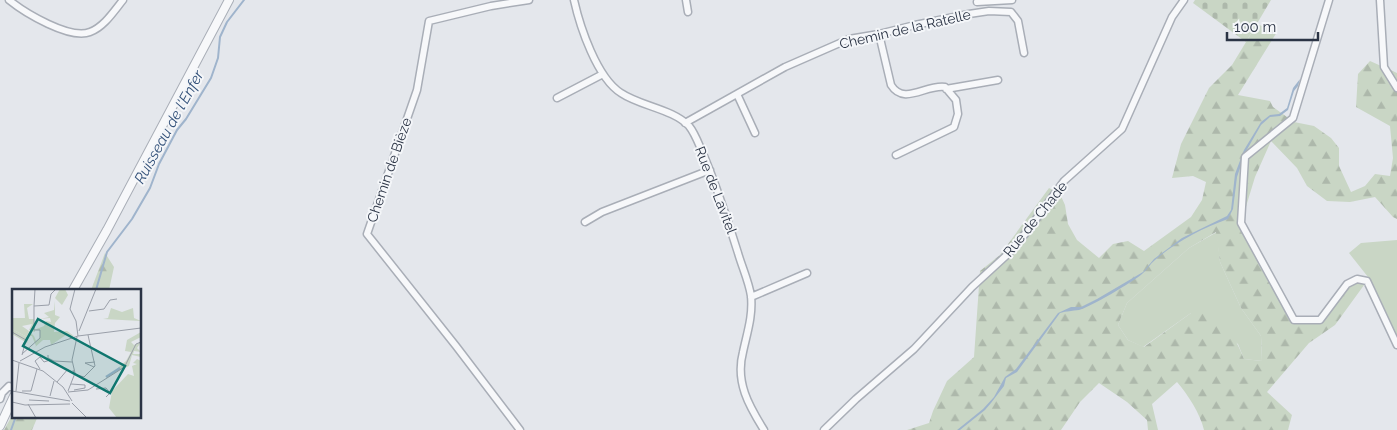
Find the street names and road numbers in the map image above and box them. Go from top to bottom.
street label: Chemin de la Ratelle [838,6,972,52]
street label: Chemin de Bièze [364,116,414,224]
street label: Rue de Lavitel [692,144,740,236]
street label: Rue de Chade [1000,178,1070,260]

